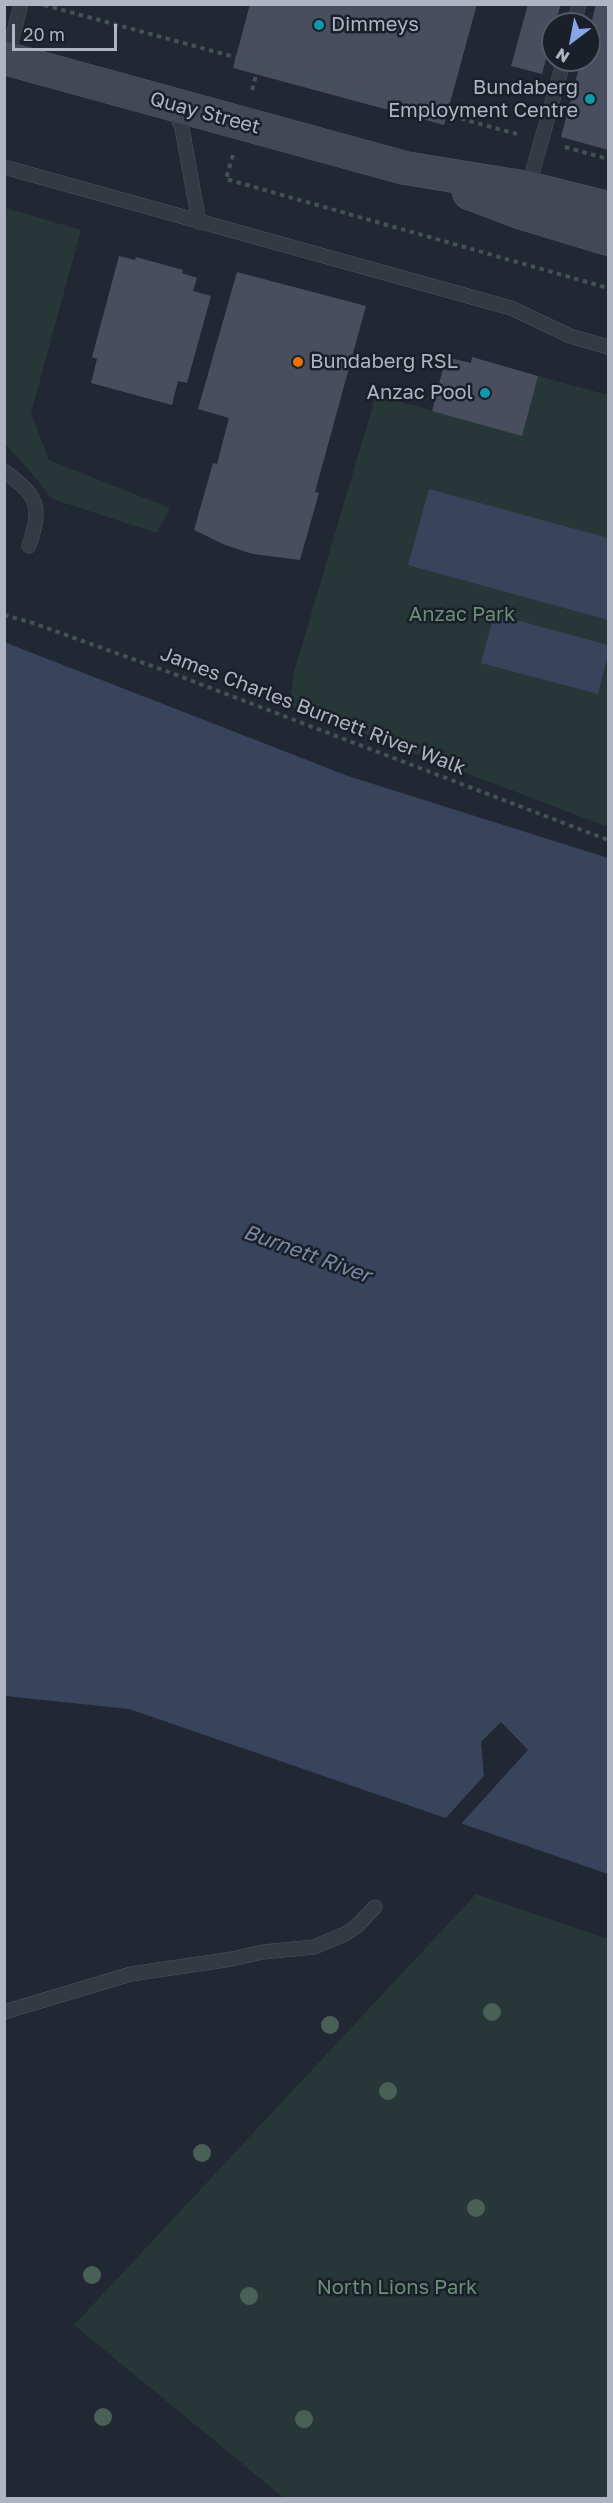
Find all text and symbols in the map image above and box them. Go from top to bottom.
scale bar [15,12,120,50]
north arrow [541,12,601,72]
place label: Dimmeys [331,13,419,37]
marker: Dimmeys [312,18,326,32]
text: 20 m [23,23,65,45]
text: N [552,44,573,67]
place label: Bundaberg Employment Centre [388,76,578,123]
street label: Quay Street [147,87,263,139]
marker: Bundaberg Employment Centre [583,92,597,106]
place label: Bundaberg RSL [310,350,458,374]
marker: Bundaberg RSL [291,355,305,369]
place label: Anzac Pool [367,381,473,405]
marker: Anzac Pool [478,386,492,400]
park label: Anzac Park [409,603,515,627]
street label: James Charles Burnett River Walk [157,642,469,780]
water label: Burnett River [240,1219,374,1289]
park label: North Lions Park [317,2276,477,2300]

